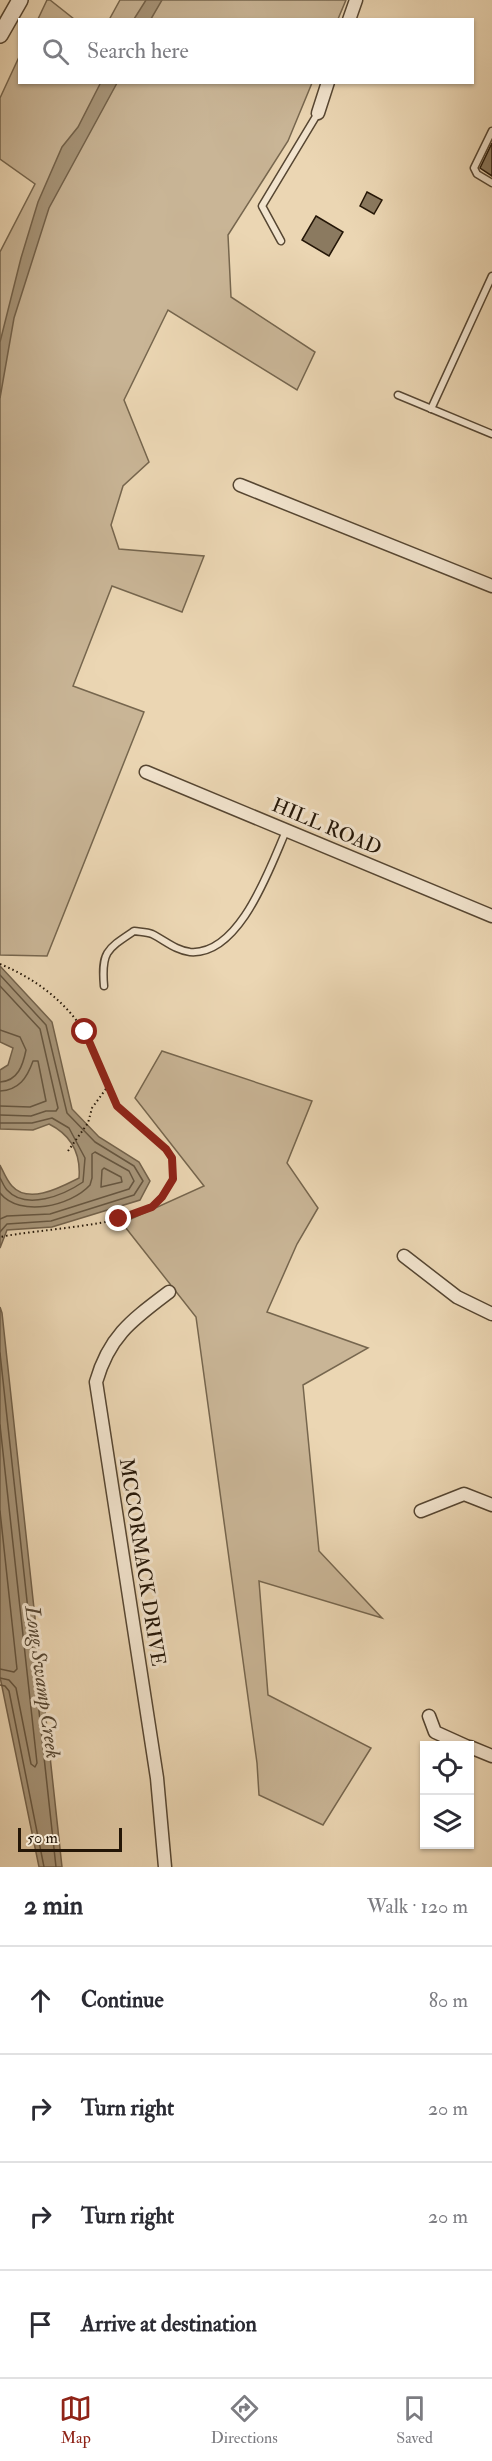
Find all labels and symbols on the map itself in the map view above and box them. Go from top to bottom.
street label: HILL ROAD [268,792,385,861]
route start [71,1018,97,1044]
route end [105,1205,131,1231]
street label: MCCORMACK DRIVE [114,1456,171,1668]
water label: Long Swamp Creek [18,1603,67,1760]
scale bar [18,1825,122,1852]

